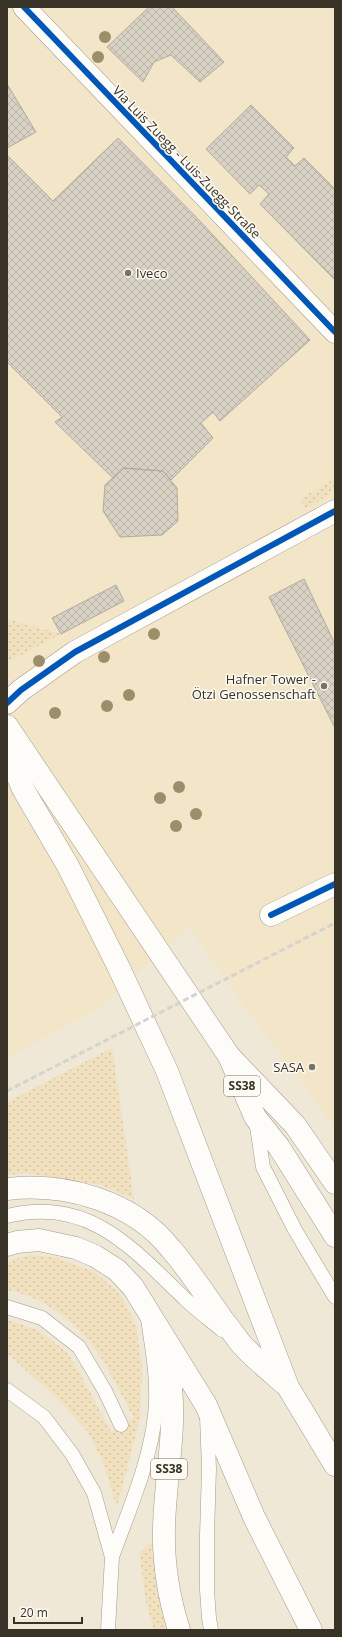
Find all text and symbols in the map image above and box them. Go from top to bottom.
street label: Via Luis Zuegg - Luis-Zuegg-Straße [109,82,265,242]
place label: Iveco [136,264,168,282]
marker: Iveco [123,268,133,278]
place label: Hafner Tower - Ötzi Genossenschaft [192,670,316,703]
marker: Hafner Tower - Ötzi Genossenschaft [319,681,329,691]
place label: SASA [273,1058,305,1076]
marker: SASA [307,1062,317,1072]
road number: SS38 [224,1076,260,1096]
road number: SS38 [151,1459,187,1479]
scale bar [14,1599,82,1625]
text: 20 m [20,1604,48,1621]

